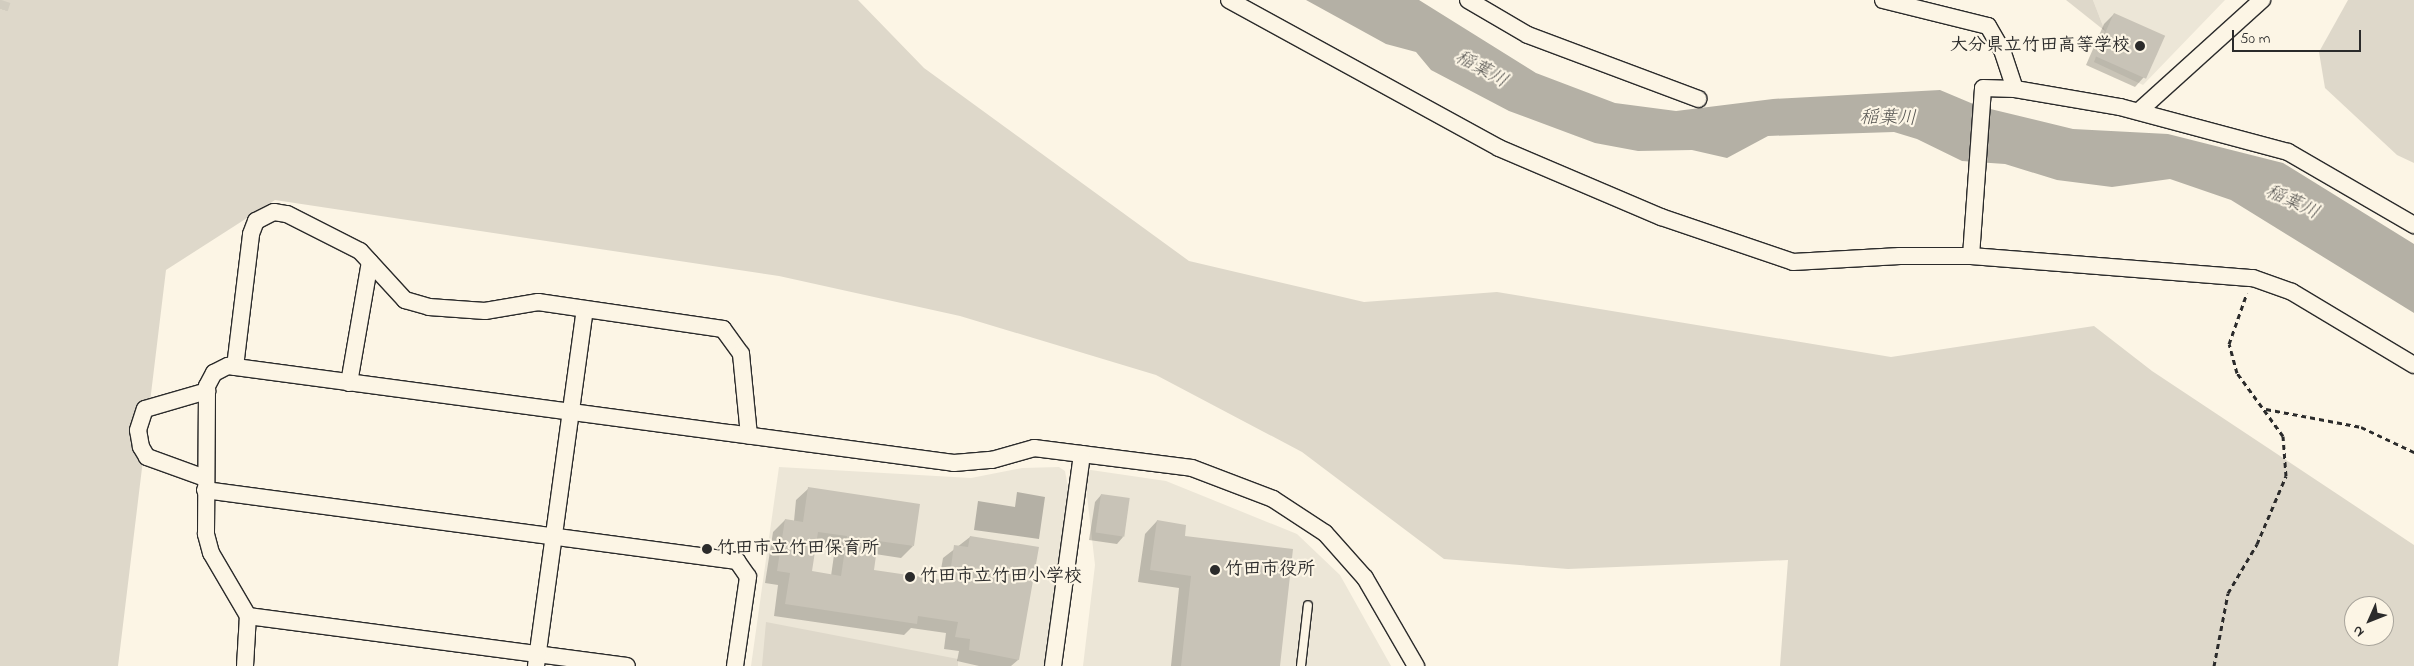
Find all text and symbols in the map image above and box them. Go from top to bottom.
scale bar [2234,20,2363,52]
text: 50 m [2240,28,2270,50]
place label: 大分県立竹田高等学校 [1950,35,2130,57]
marker: 大分県立竹田高等学校 [2134,40,2146,52]
water label: 稲葉川 [1451,46,1511,94]
water label: 稲葉川 [1859,107,1917,131]
water label: 稲葉川 [2261,181,2323,225]
place label: 竹田市立竹田保育所 [717,538,879,560]
marker: 竹田市立竹田保育所 [701,543,713,555]
place label: 竹田市役所 [1225,559,1315,581]
marker: 竹田市役所 [1209,564,1221,576]
place label: 竹田市立竹田小学校 [920,566,1082,588]
marker: 竹田市立竹田小学校 [904,571,916,583]
north arrow [2344,596,2394,646]
text: N [2348,620,2369,642]

